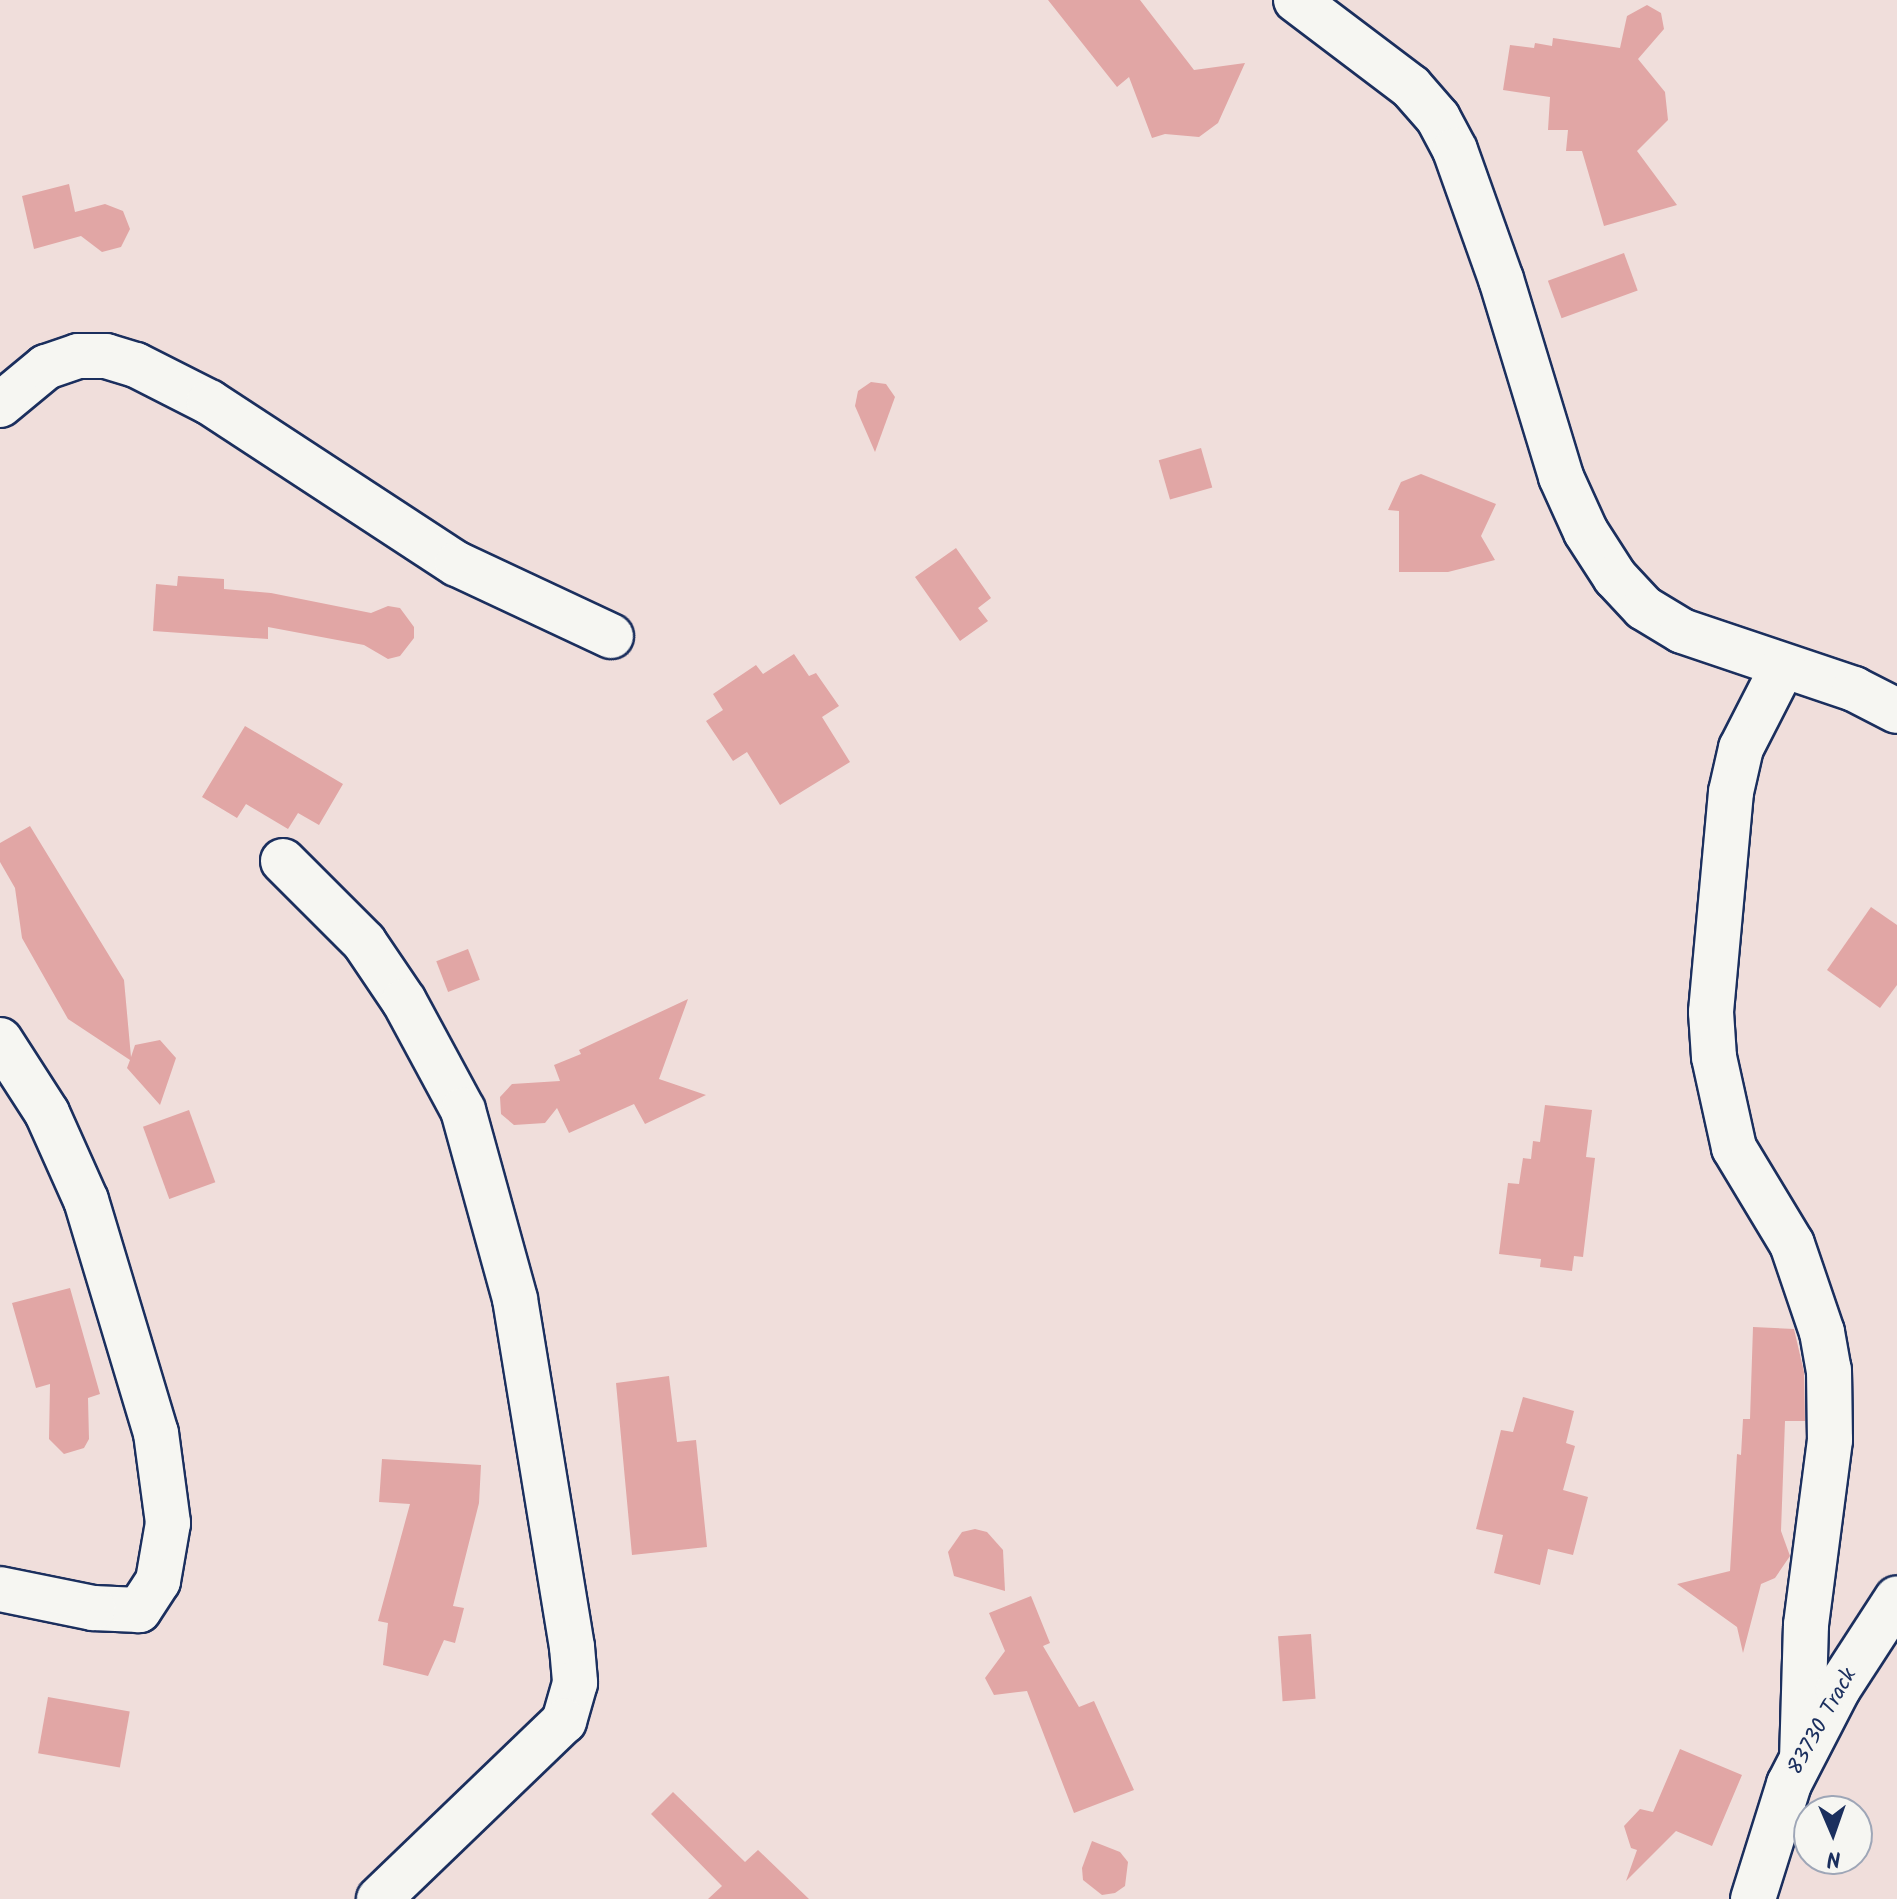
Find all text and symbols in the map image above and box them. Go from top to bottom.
street label: 83730 Track [1783,1664,1863,1780]
north arrow [1793,1795,1873,1875]
text: N [1826,1840,1841,1875]

